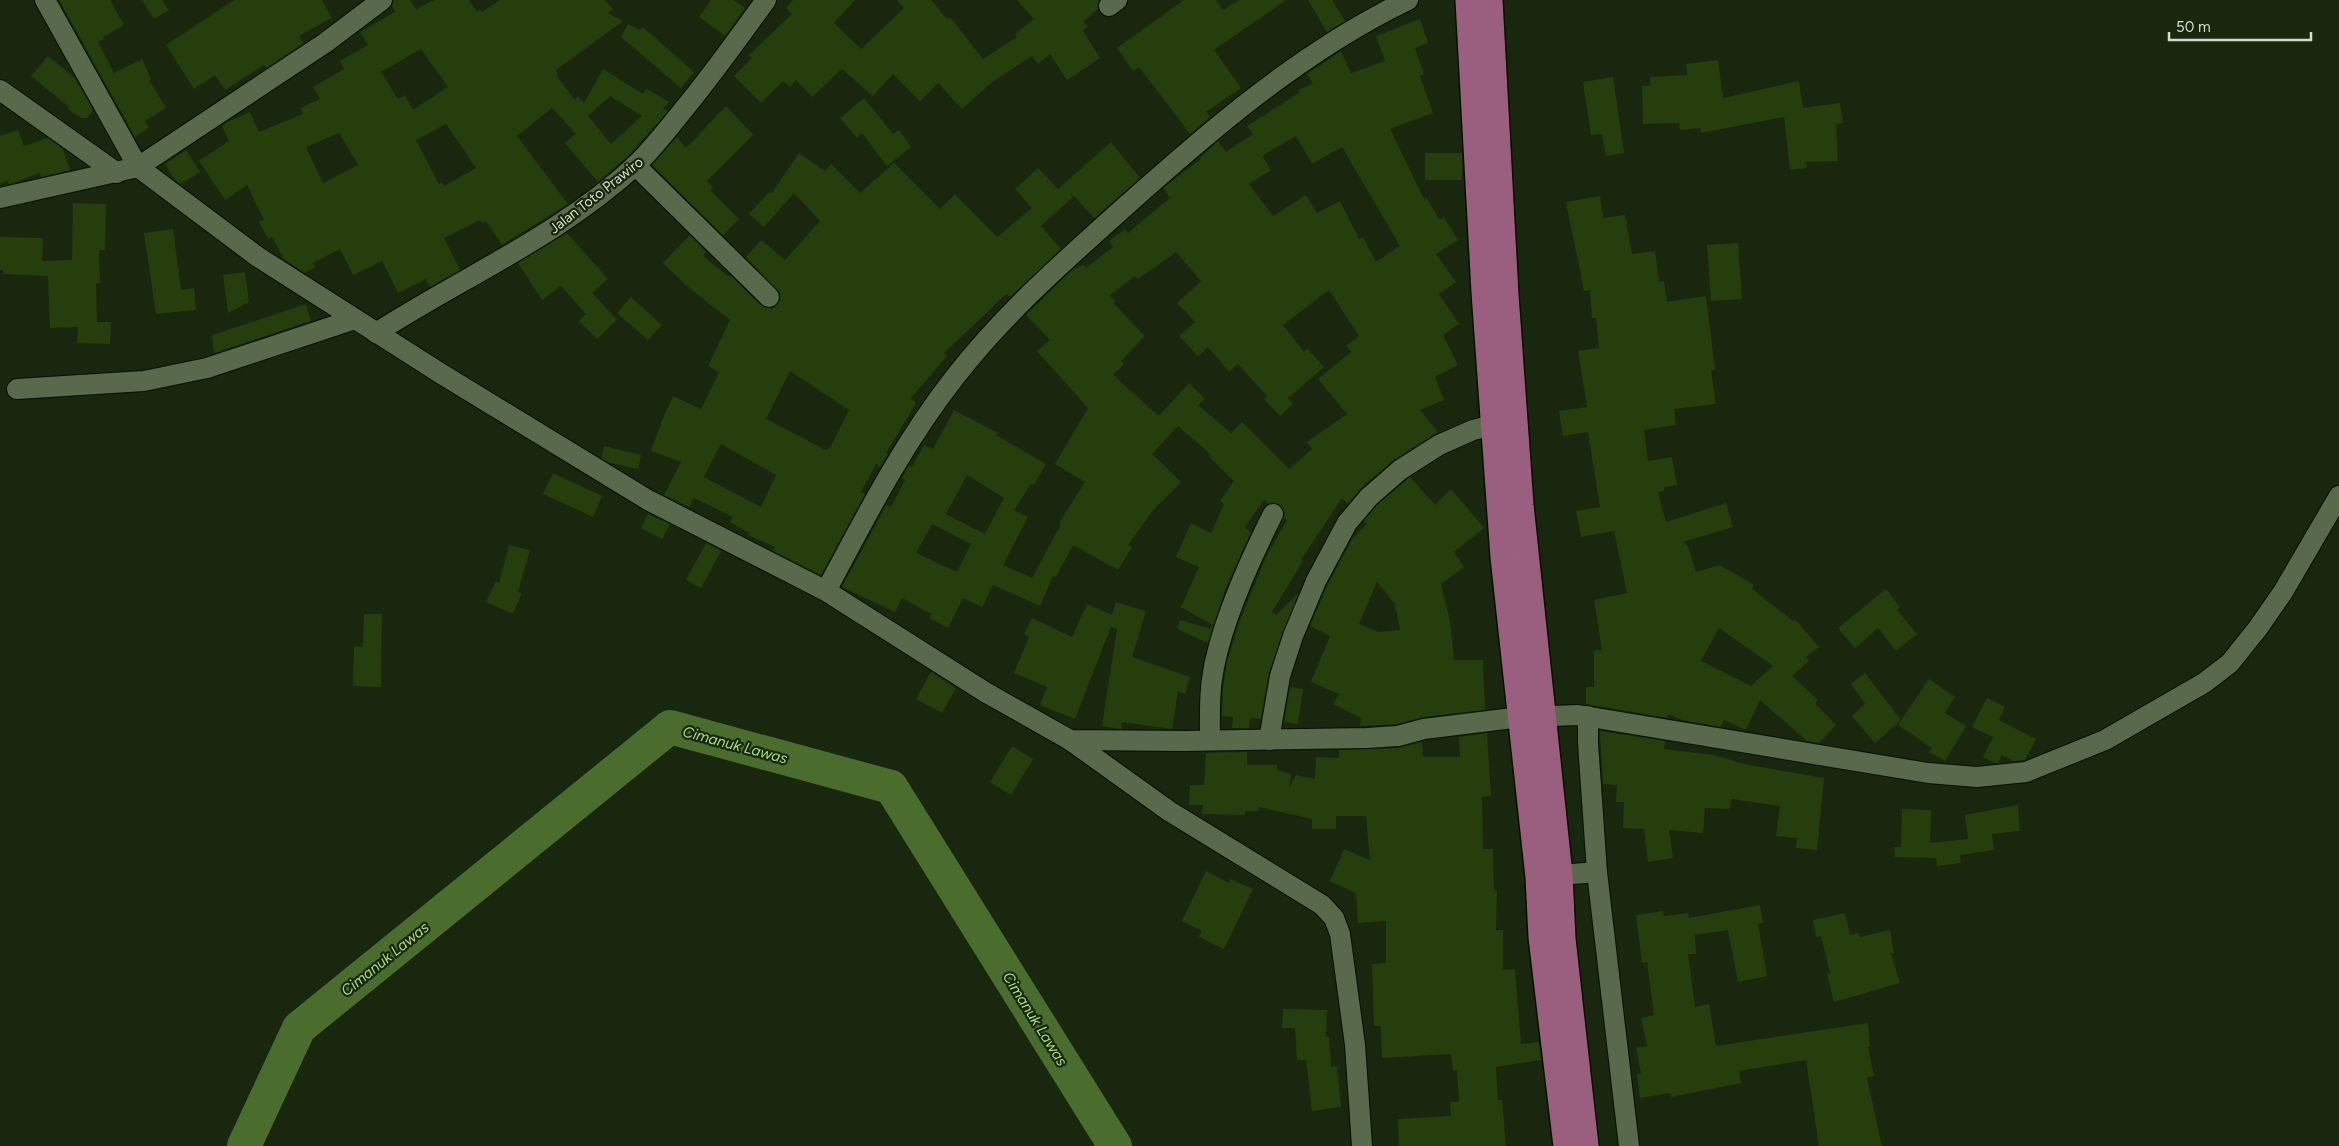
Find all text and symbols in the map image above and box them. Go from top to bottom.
scale bar [2169,10,2312,42]
text: 50 m [2176,18,2211,36]
street label: Jalan Toto Prawiro [546,153,647,237]
water label: Cimanuk Lawas [681,722,789,768]
water label: Cimanuk Lawas [337,918,433,1000]
water label: Cimanuk Lawas [999,969,1071,1069]

